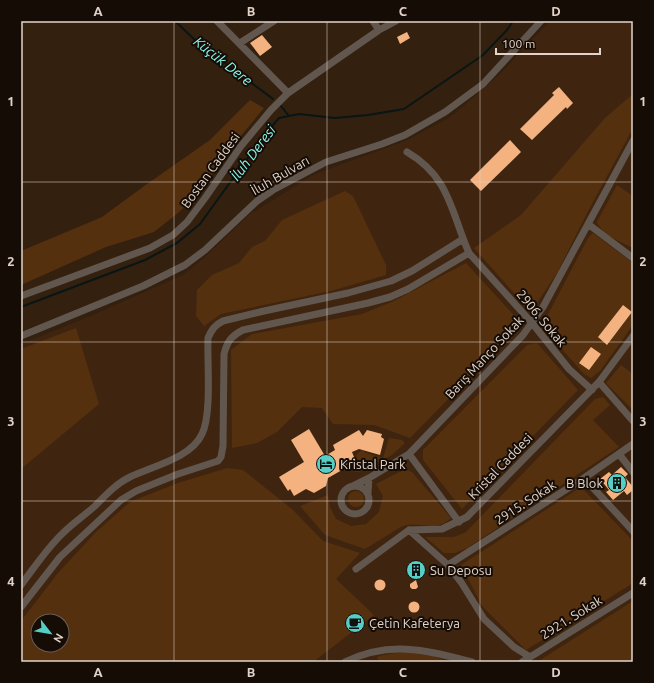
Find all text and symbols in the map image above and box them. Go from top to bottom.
text: A [93,4,103,18]
text: B [247,4,256,18]
text: C [399,4,408,18]
text: D [551,4,561,18]
scale bar [496,30,600,56]
water label: Küçük Dere [191,33,255,89]
text: 100 m [502,37,535,50]
text: 1 [7,94,15,108]
text: 1 [639,94,647,108]
water label: İluh Deresi [226,121,279,184]
street label: Bostan Caddesi [178,130,242,210]
street label: İluh Bulvarı [248,152,312,197]
text: 2 [7,254,15,268]
text: 2 [639,254,647,268]
street label: 2906. Sokak [514,287,570,350]
street label: Barış Manço Sokak [442,312,526,401]
text: 3 [7,414,15,428]
text: 3 [639,414,647,428]
street label: Kristal Caddesi [465,430,535,502]
hotel icon: Kristal Park [315,453,337,475]
place label: Kristal Park [340,457,406,471]
building icon: B Blok [606,472,628,494]
place label: B Blok [566,476,603,490]
street label: 2915. Sokak [492,477,558,527]
building icon: Su Deposu [405,559,427,581]
place label: Su Deposu [430,563,492,577]
text: 4 [7,574,15,588]
text: 4 [639,574,647,588]
street label: 2921. Sokak [538,592,605,641]
cafe icon: Çetin Kafeterya [344,612,366,634]
north arrow [30,613,70,653]
place label: Çetin Kafeterya [369,616,460,630]
text: N [51,632,66,645]
text: A [93,665,103,679]
text: B [247,665,256,679]
text: C [399,665,408,679]
text: D [551,665,561,679]

